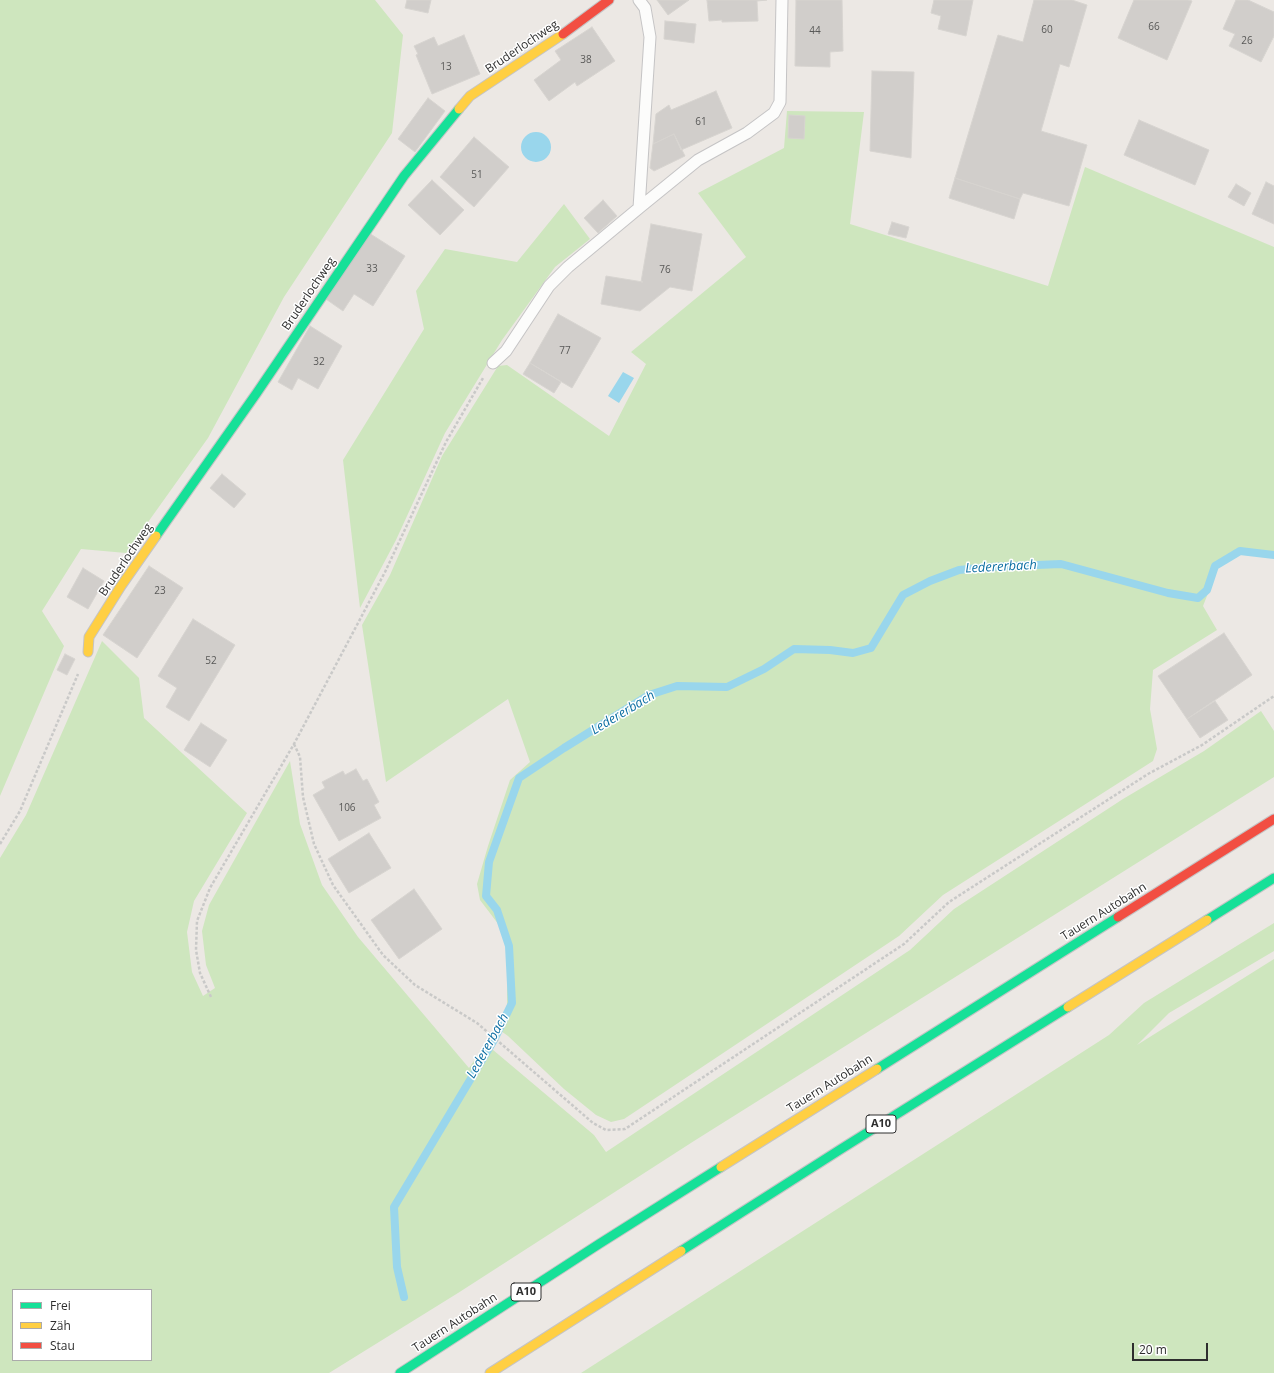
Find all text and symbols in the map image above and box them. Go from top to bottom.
street label: Bruderlochweg [483,17,561,77]
house number: 66 [1148,21,1160,33]
house number: 60 [1041,24,1053,36]
house number: 44 [809,25,821,37]
house number: 26 [1241,35,1253,47]
house number: 38 [580,54,592,66]
house number: 13 [440,61,452,73]
house number: 61 [695,116,707,128]
house number: 51 [471,169,483,181]
street label: Bruderlochweg [279,255,339,333]
house number: 33 [366,263,378,275]
house number: 76 [659,264,671,276]
house number: 77 [559,345,571,357]
house number: 32 [313,356,325,368]
street label: Bruderlochweg [96,521,156,599]
water label: Ledererbach [965,557,1037,577]
house number: 23 [154,585,166,597]
house number: 52 [205,655,217,667]
water label: Ledererbach [588,688,658,738]
house number: 106 [338,802,356,814]
street label: Tauern Autobahn [1059,880,1149,944]
water label: Ledererbach [464,1011,512,1081]
street label: Tauern Autobahn [785,1052,875,1116]
road number: A10 [866,1115,896,1133]
road number: A10 [511,1283,541,1301]
legend [12,1289,152,1361]
street label: Tauern Autobahn [410,1290,500,1356]
text: Frei [50,1297,71,1314]
text: Zäh [50,1317,71,1334]
scale bar [1134,1335,1210,1361]
text: Stau [50,1337,75,1354]
text: 20 m [1139,1341,1167,1358]

